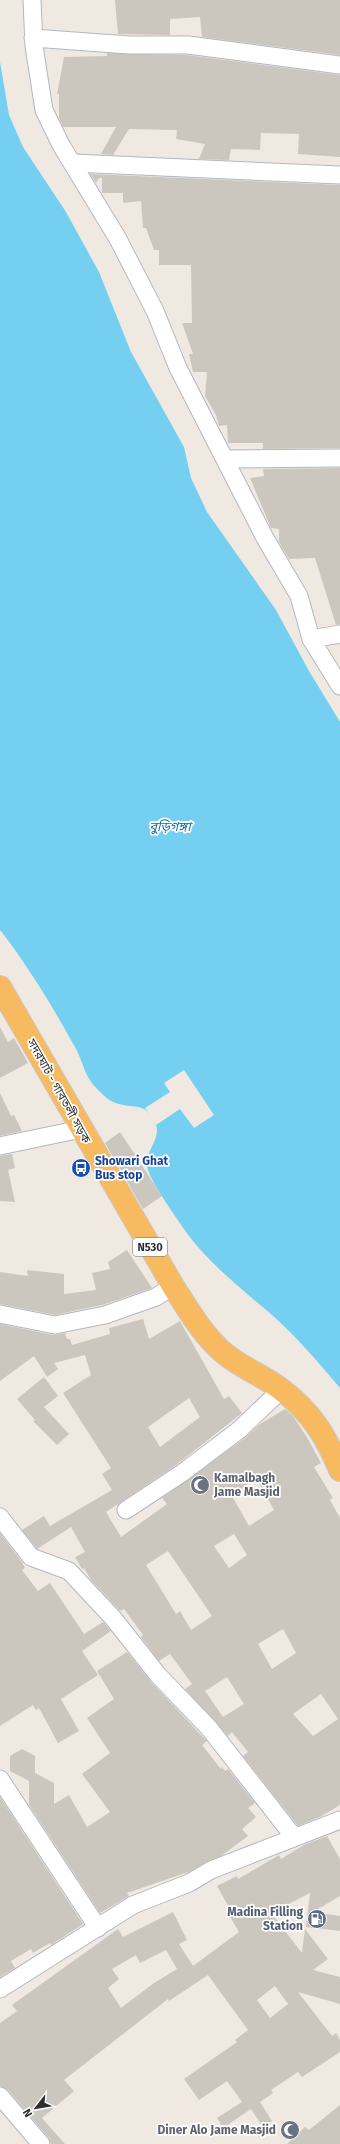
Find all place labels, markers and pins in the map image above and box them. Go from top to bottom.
place label: Showari Ghat Bus stop [95,1154,168,1182]
bus stop icon: Showari Ghat Bus stop [70,1157,92,1179]
place label: Kamalbagh Jame Masjid [213,1471,280,1499]
mosque icon: Kamalbagh Jame Masjid [189,1474,211,1496]
place label: Madina Filling Station [227,1905,303,1933]
fuel station icon: Madina Filling Station [306,1908,328,1930]
mosque icon: Diner Alo Jame Masjid [279,2119,301,2141]
place label: Diner Alo Jame Masjid [158,2123,276,2137]

